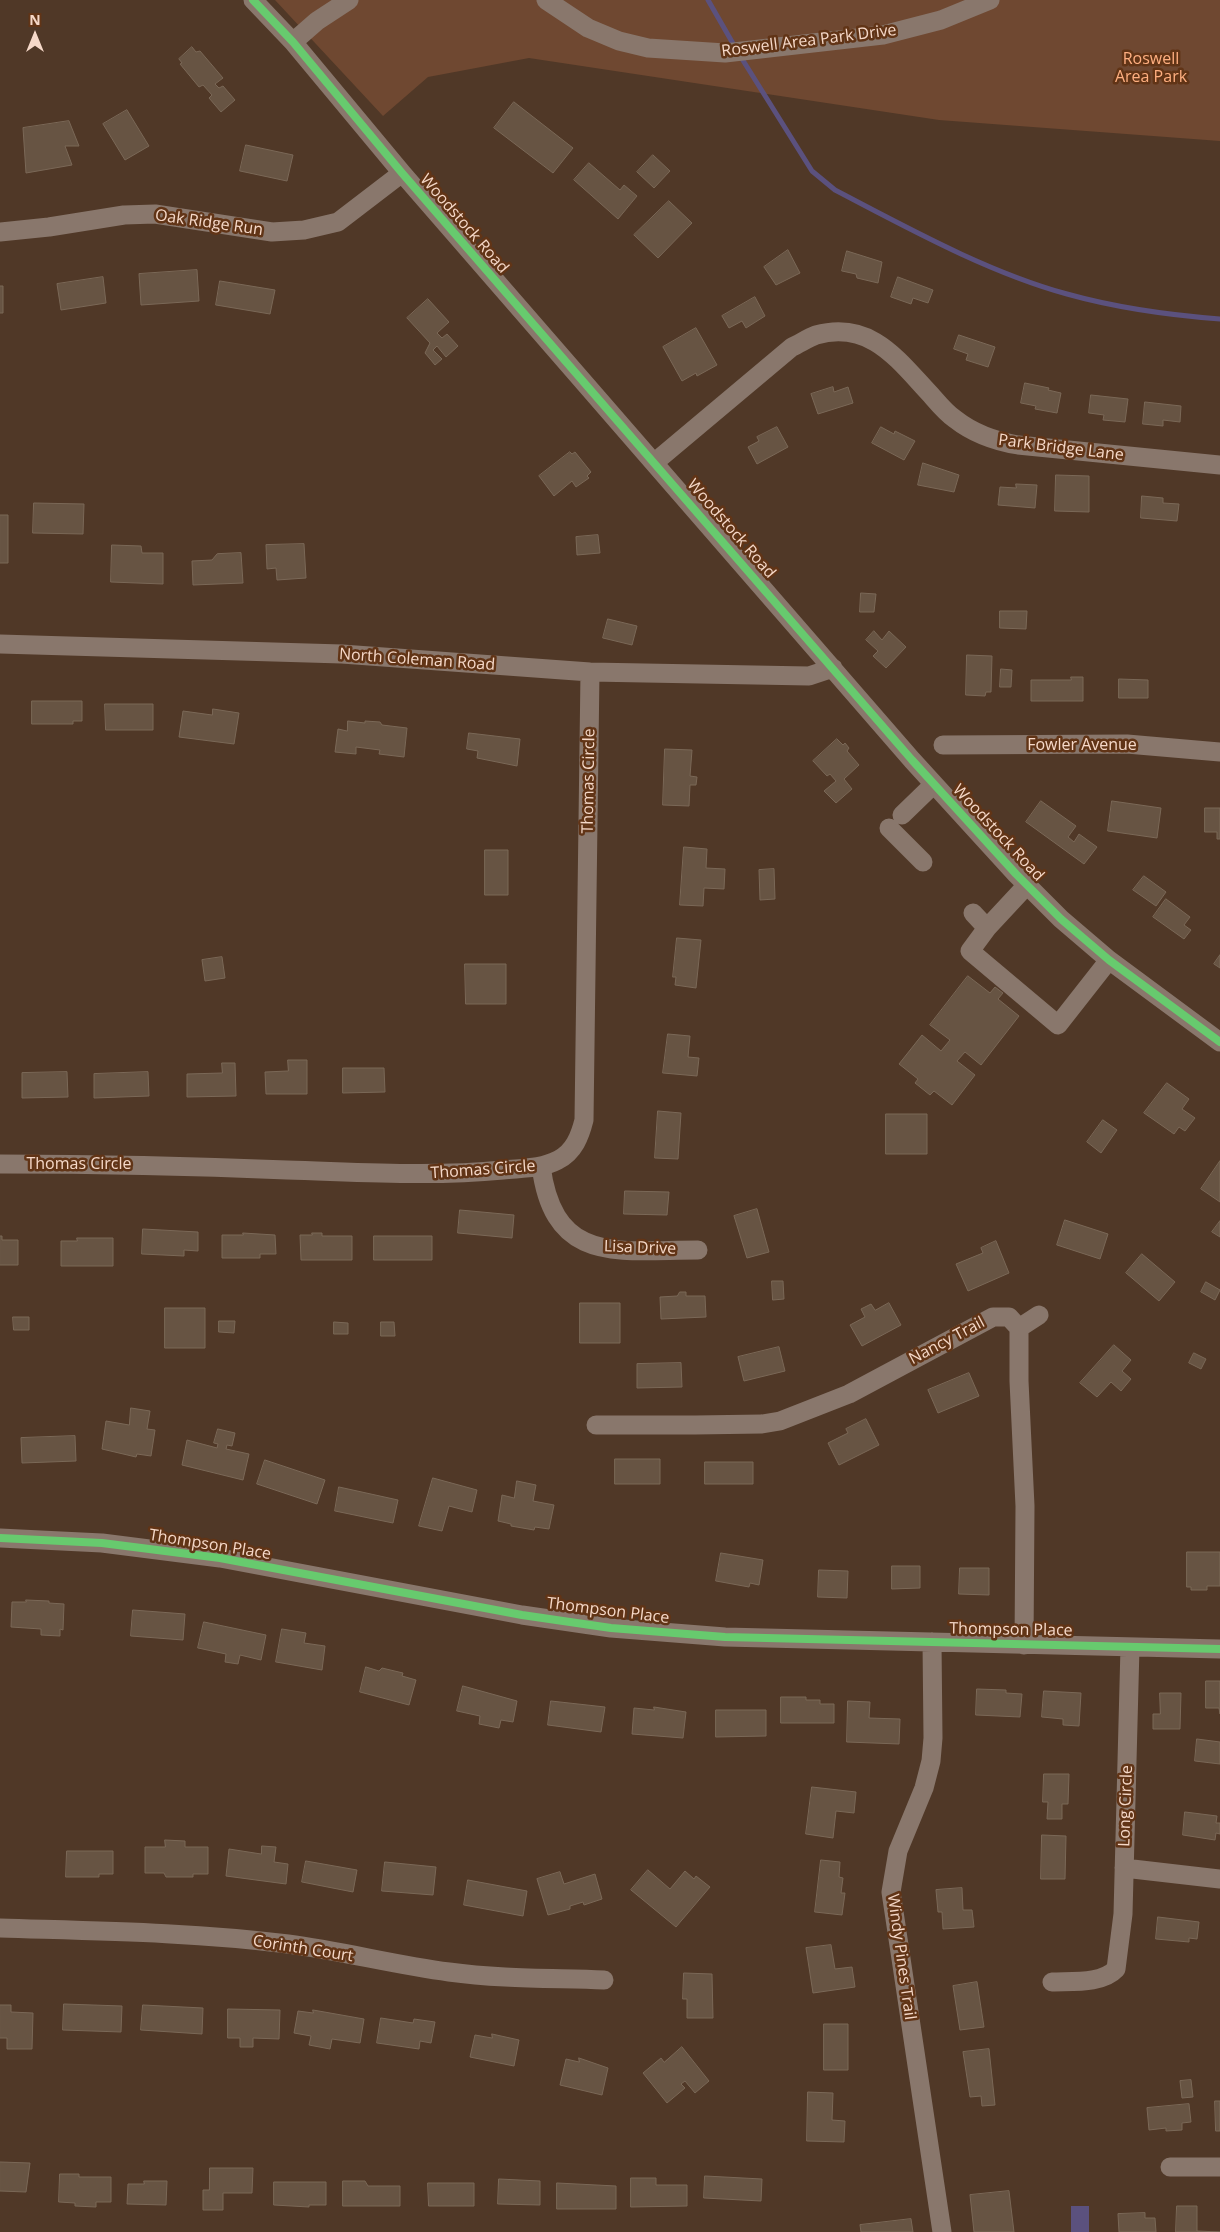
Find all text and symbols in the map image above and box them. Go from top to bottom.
north arrow [10,10,60,60]
text: N [29,10,41,29]
street label: Roswell Area Park Drive [720,21,898,61]
park label: Roswell Area Park [1115,49,1187,87]
street label: Woodstock Road [416,170,512,278]
street label: Oak Ridge Run [154,206,264,240]
street label: Park Bridge Lane [997,431,1125,465]
street label: Woodstock Road [683,475,779,583]
street label: North Coleman Road [338,645,496,675]
street label: Thomas Circle [578,728,600,834]
street label: Fowler Avenue [1027,735,1137,755]
street label: Woodstock Road [948,781,1048,885]
street label: Thomas Circle [26,1154,132,1174]
street label: Thomas Circle [430,1157,536,1183]
street label: Lisa Drive [604,1237,676,1259]
street label: Nancy Trail [906,1313,988,1369]
street label: Thompson Place [148,1526,272,1564]
street label: Thompson Place [546,1594,670,1628]
street label: Thompson Place [949,1619,1073,1641]
street label: Long Circle [1115,1765,1137,1847]
street label: Windy Pines Trail [883,1893,919,2021]
street label: Corinth Court [251,1932,355,1966]

